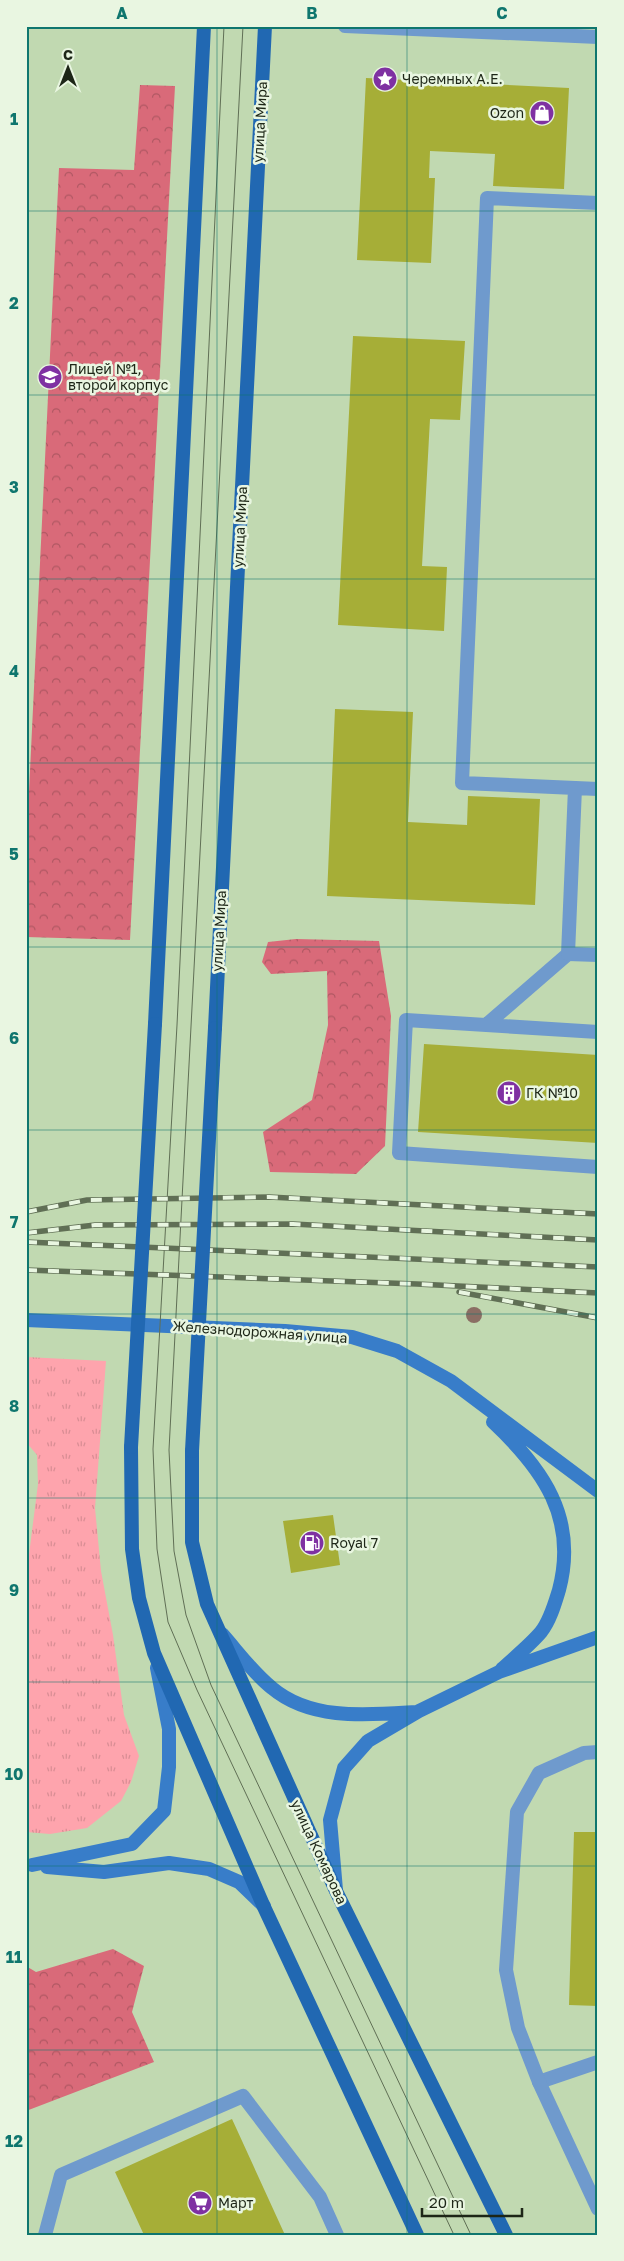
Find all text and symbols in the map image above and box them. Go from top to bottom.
text: A [116,3,128,23]
text: B [306,3,318,23]
text: C [496,3,508,23]
north arrow [42,42,92,92]
text: С [63,46,73,63]
place icon: Черемных А.Е. [372,66,398,92]
place label: Черемных А.Е. [402,70,503,87]
street label: улица Мира [249,81,270,163]
shop icon: Ozon [529,100,555,126]
place label: Ozon [490,104,524,121]
text: 1 [10,109,18,129]
text: 2 [9,293,19,313]
place label: Лицей №1, второй корпус [68,360,169,393]
school or university icon: Лицей №1, второй корпус [37,364,63,390]
text: 3 [9,477,19,497]
street label: улица Мира [229,486,250,568]
text: 4 [9,661,19,681]
text: 5 [9,844,19,864]
street label: улица Мира [208,890,229,972]
text: 6 [9,1028,19,1048]
building icon: ГК №10 [496,1080,522,1106]
place label: ГК №10 [526,1084,578,1101]
text: 7 [10,1212,19,1232]
street label: Железнодорожная улица [172,1317,348,1346]
text: 8 [9,1396,19,1416]
fuel station icon: Royal 7 [299,1530,325,1556]
place label: Royal 7 [330,1534,378,1551]
text: 9 [9,1580,19,1600]
text: 10 [5,1764,23,1784]
street label: улица Комарова [288,1797,351,1907]
text: 11 [6,1947,22,1967]
text: 12 [5,2131,23,2151]
scale bar [422,2186,522,2218]
supermarket icon: Март [187,2190,213,2216]
text: 20 m [429,2193,464,2211]
place label: Март [218,2194,253,2211]

